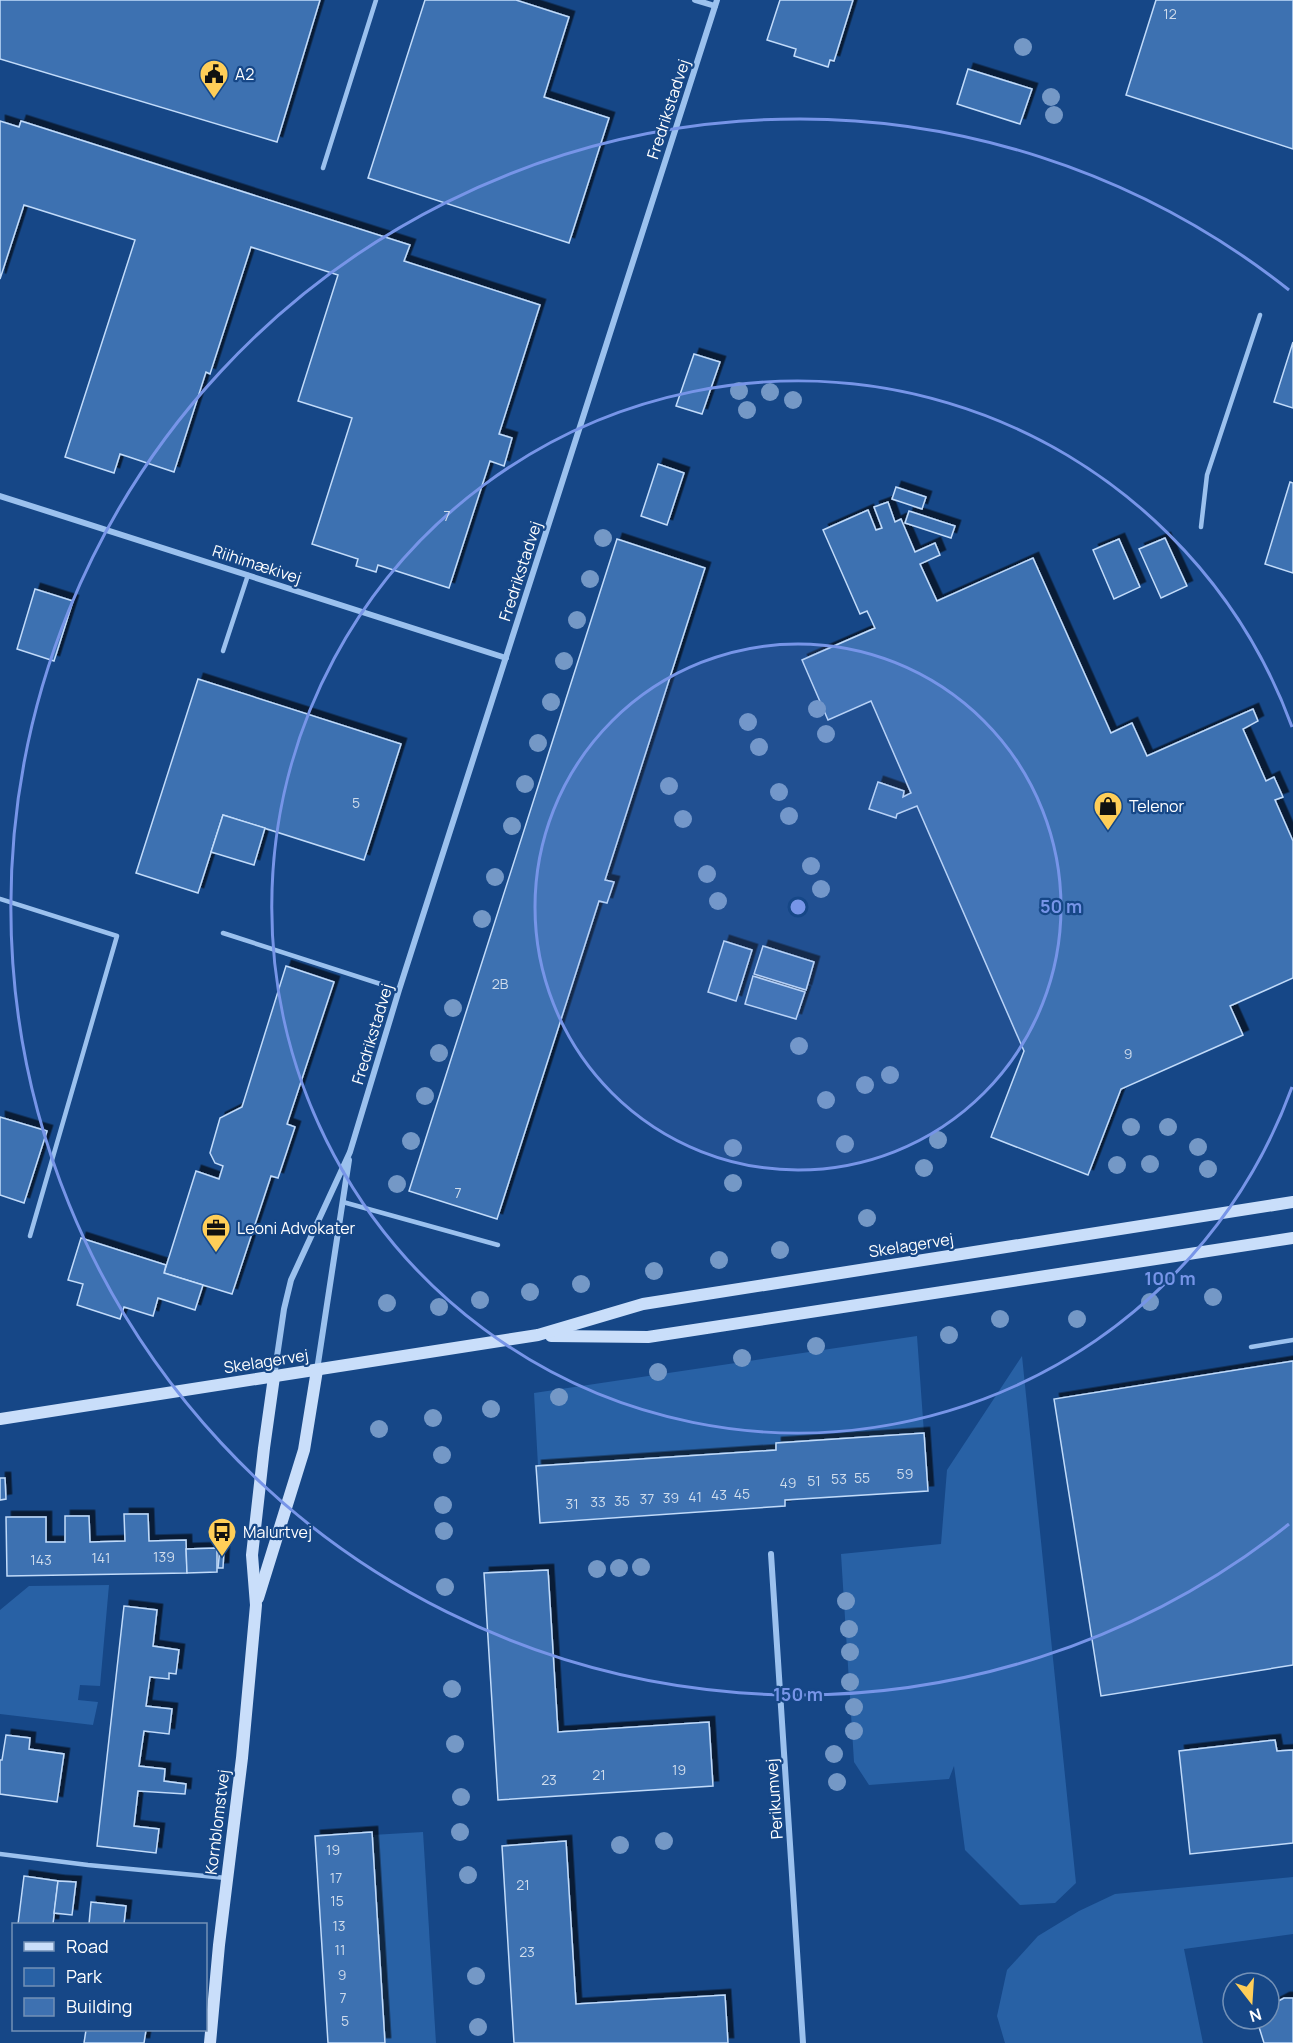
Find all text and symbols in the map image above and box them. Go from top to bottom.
house number: 12 [1163,4,1177,23]
street label: Fredrikstadvej [641,56,695,162]
public building icon: A2 [198,58,230,100]
place label: A2 [235,63,254,85]
house number: 7 [443,506,451,525]
street label: Fredrikstadvej [493,518,547,624]
street label: Riihimækivej [210,539,304,589]
shop icon: Telenor [1092,790,1124,832]
house number: 5 [352,793,360,812]
place label: Telenor [1129,795,1184,817]
text: 50 m [1040,894,1082,918]
centre of rings [788,897,808,917]
house number: 2B [492,974,509,993]
street label: Fredrikstadvej [346,981,398,1087]
house number: 9 [1124,1044,1132,1063]
house number: 7 [454,1183,462,1202]
office icon: Leoni Advokater [200,1212,232,1254]
place label: Leoni Advokater [237,1217,356,1239]
street label: Skelagervej [867,1227,955,1263]
text: 100 m [1144,1266,1196,1290]
street label: Skelagervej [222,1343,310,1379]
house number: 59 [897,1464,913,1483]
house number: 55 [854,1468,870,1487]
house number: 53 [831,1469,847,1488]
house number: 51 [807,1471,821,1490]
house number: 49 [780,1473,796,1492]
house number: 45 [734,1484,750,1503]
house number: 43 [711,1485,727,1504]
house number: 41 [688,1487,702,1506]
house number: 39 [663,1488,679,1507]
house number: 37 [640,1489,654,1508]
house number: 35 [614,1491,630,1510]
house number: 33 [590,1492,606,1511]
house number: 31 [565,1494,579,1513]
bus stop icon: Malurtvej [206,1516,238,1558]
place label: Malurtvej [243,1521,312,1543]
house number: 139 [153,1547,175,1566]
house number: 141 [91,1548,111,1567]
house number: 143 [30,1550,52,1569]
text: 150 m [773,1682,823,1706]
street label: Perikumvej [760,1758,788,1840]
house number: 19 [672,1760,686,1779]
house number: 21 [592,1765,606,1784]
street label: Kornblomstvej [200,1768,234,1876]
house number: 23 [541,1770,557,1789]
house number: 19 [326,1840,340,1859]
house number: 17 [330,1868,342,1887]
house number: 21 [516,1875,530,1894]
house number: 15 [330,1891,344,1910]
house number: 13 [332,1916,346,1935]
legend [12,1923,207,2031]
text: Road [66,1934,109,1958]
house number: 11 [335,1940,345,1959]
house number: 23 [519,1942,535,1961]
text: Park [66,1964,103,1988]
house number: 9 [338,1965,346,1984]
north arrow [1221,1971,1281,2031]
house number: 7 [339,1988,347,2007]
text: Building [66,1994,132,2018]
text: N [1247,2003,1264,2028]
house number: 5 [341,2011,349,2030]

